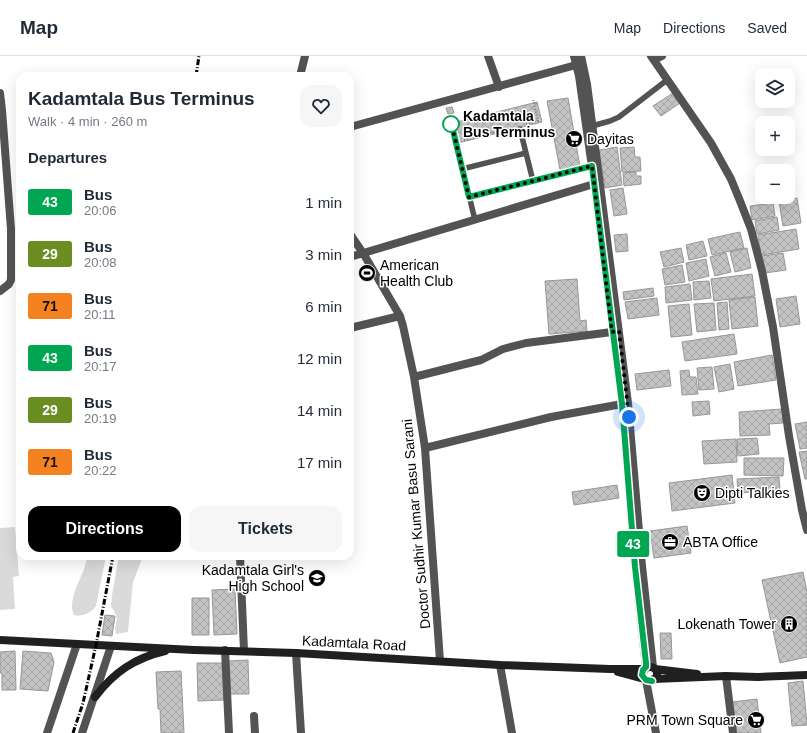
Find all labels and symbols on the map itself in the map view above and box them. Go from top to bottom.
place label: Kadamtala Bus Terminus [463,108,556,140]
marker: Kadamtala Bus Terminus [442,115,460,133]
supermarket icon: Dayitas [564,129,584,149]
place label: Dayitas [587,131,634,147]
place label: American Health Club [380,257,453,289]
sports icon: American Health Club [357,263,377,283]
your location [619,407,639,427]
street label: Doctor Sudhir Kumar Basu Sarani [399,418,433,630]
theatre icon: Dipti Talkies [692,483,712,503]
place label: Dipti Talkies [715,485,789,501]
line badge: 43 [615,531,651,557]
office icon: ABTA Office [660,532,680,552]
place label: ABTA Office [683,534,758,550]
place label: Kadamtala Girl's High School [202,562,304,594]
school or university icon: Kadamtala Girl's High School [307,568,327,588]
building icon: Lokenath Tower [779,614,799,634]
place label: Lokenath Tower [677,616,776,632]
street label: Kadamtala Road [302,632,406,654]
supermarket icon: PRM Town Square [746,710,766,730]
place label: PRM Town Square [627,712,743,728]

